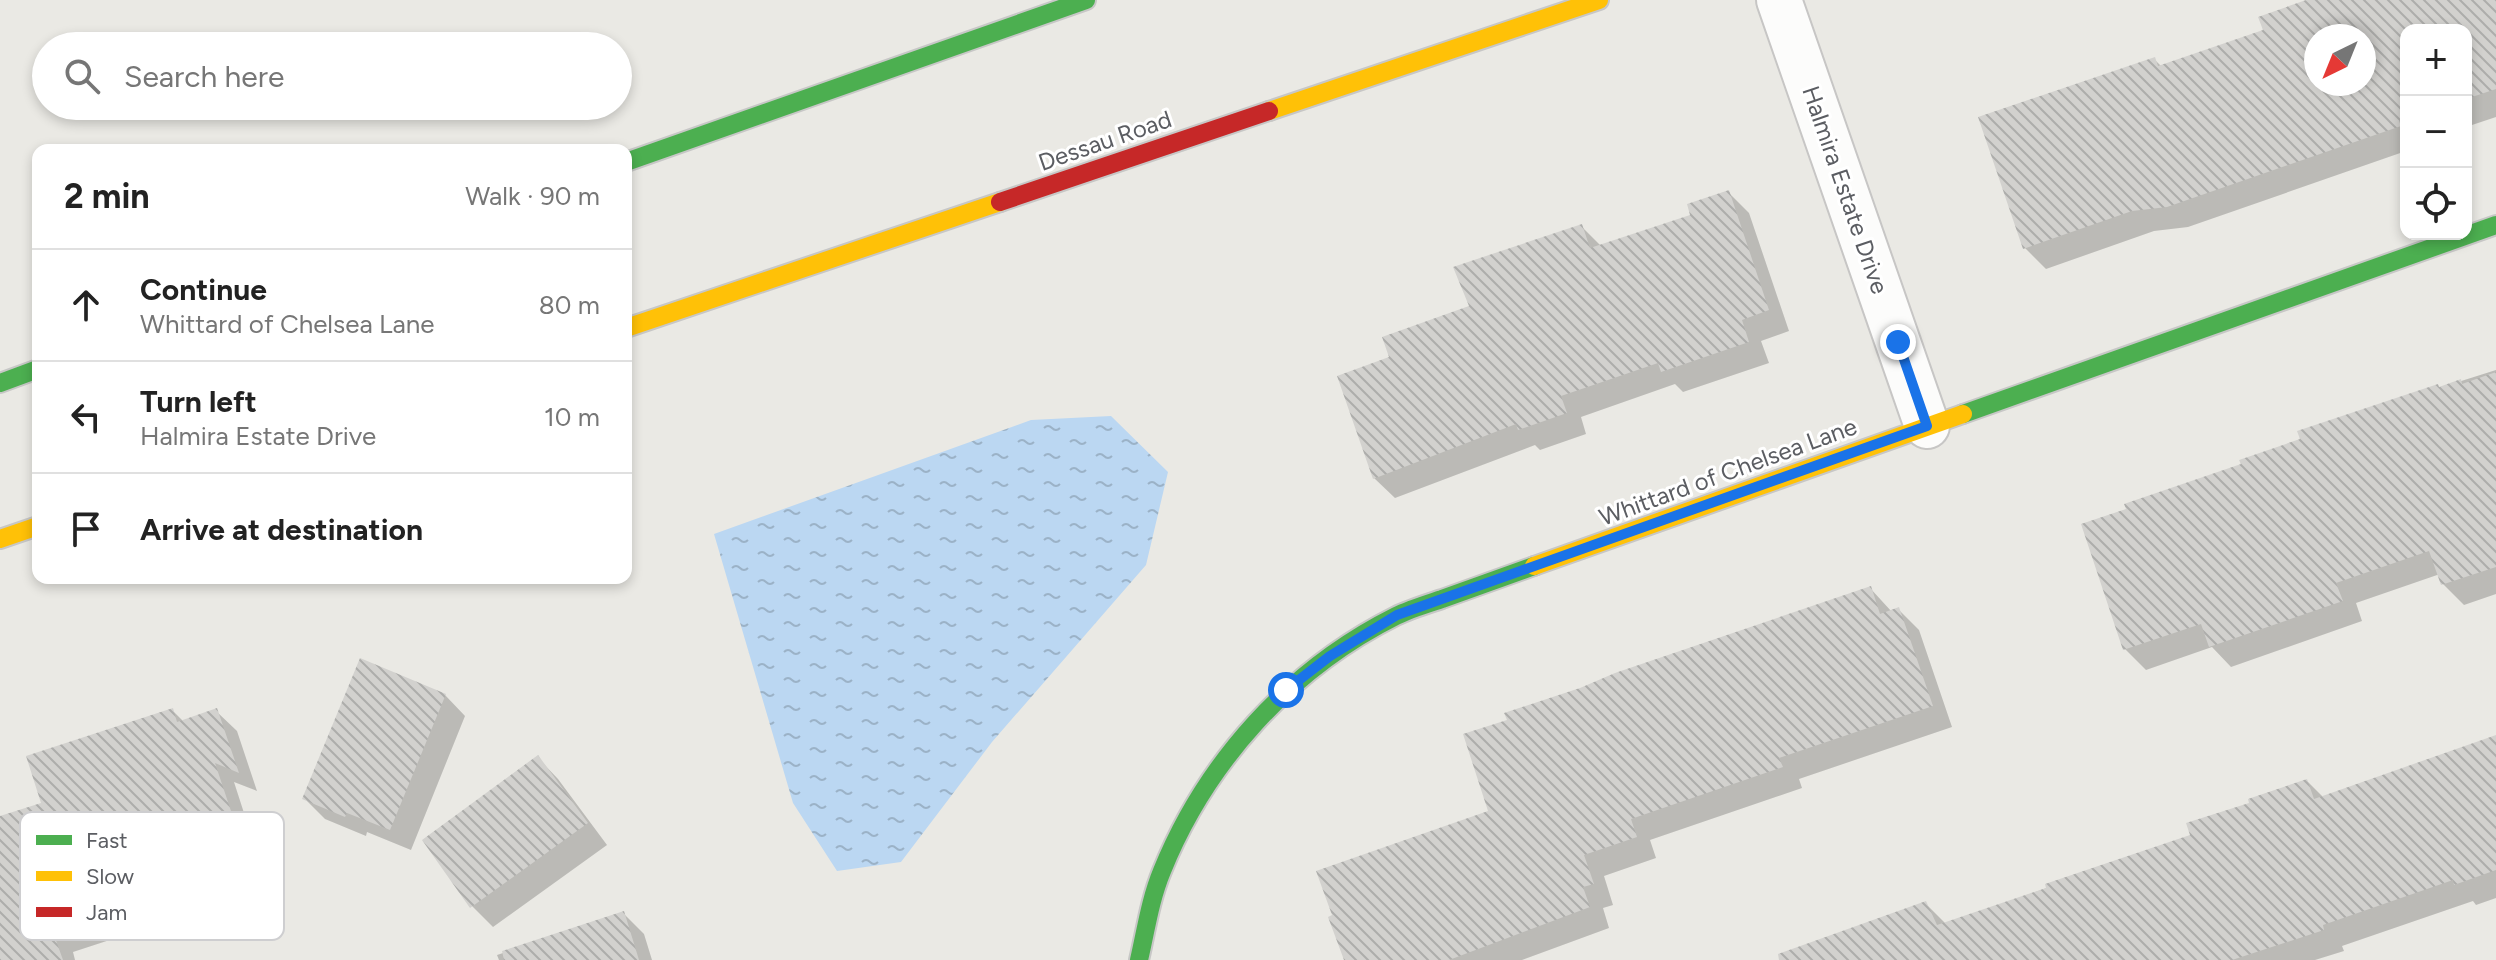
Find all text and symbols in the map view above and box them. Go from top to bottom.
north arrow [2304,24,2376,96]
map controls [2400,24,2472,240]
button: + [2400,24,2472,96]
search box [32,32,632,120]
icon: search [60,54,104,98]
text: Search here [124,58,284,95]
street label: Halmira Estate Drive [1796,82,1895,298]
button: − [2400,96,2472,168]
street label: Dessau Road [1034,104,1175,177]
button: locate [2400,168,2472,240]
text: 2 min [64,176,150,217]
text: Walk · 90 m [465,180,600,212]
text: Continue [140,271,267,308]
icon: ahead [64,283,108,327]
text: 80 m [539,289,600,321]
text: Whittard of Chelsea Lane [140,308,435,340]
route end [1880,324,1916,360]
text: Turn left [140,383,257,420]
icon: left [64,395,108,439]
text: 10 m [544,401,600,433]
street label: Whittard of Chelsea Lane [1595,411,1861,532]
text: Halmira Estate Drive [140,420,376,452]
icon: arrive [64,507,108,551]
text: Arrive at destination [140,511,423,548]
route start [1268,672,1304,708]
legend [20,812,284,940]
text: Fast [86,827,128,854]
text: Slow [86,863,135,890]
text: Jam [86,899,127,926]

